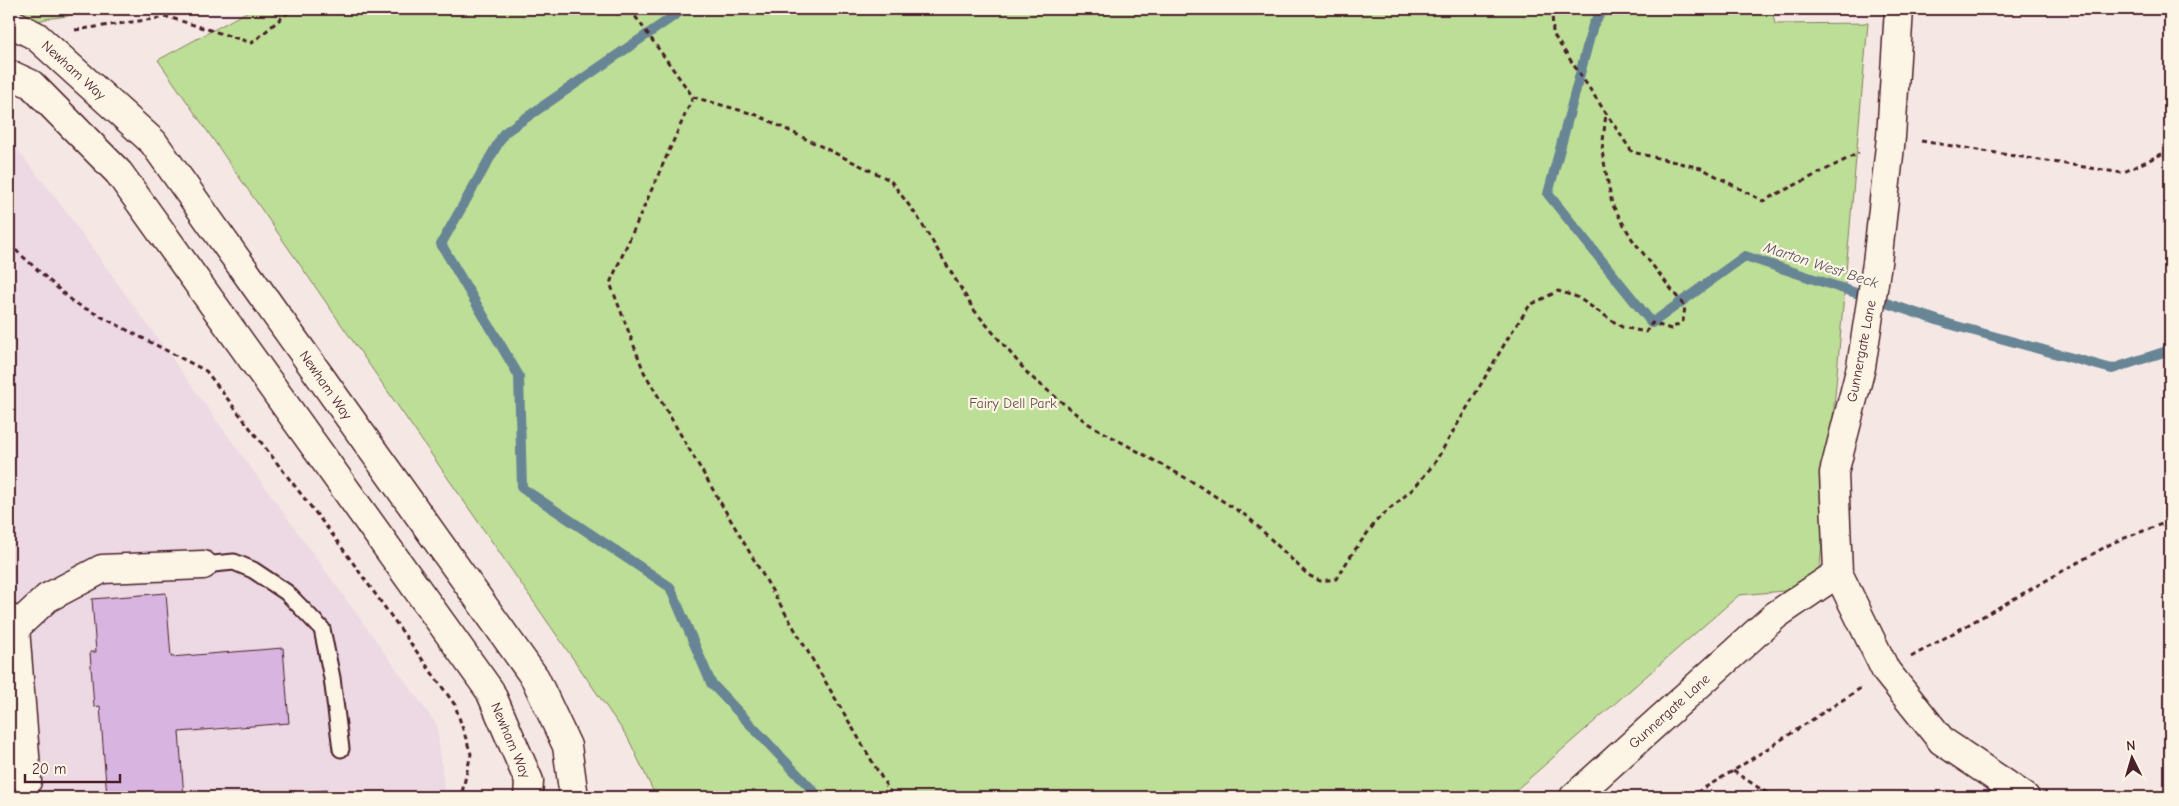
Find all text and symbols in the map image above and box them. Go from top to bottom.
street label: Newham Way [38,37,110,104]
water label: Marton West Beck [1761,238,1881,292]
street label: Gunnergate Lane [1843,299,1880,404]
street label: Newham Way [296,348,356,424]
park label: Fairy Dell Park [969,395,1057,412]
street label: Gunnergate Lane [1625,670,1713,752]
street label: Newham Way [487,700,534,781]
north arrow [2106,734,2156,784]
text: N [2126,737,2136,754]
scale bar [25,751,120,783]
text: 20 m [32,760,66,778]

